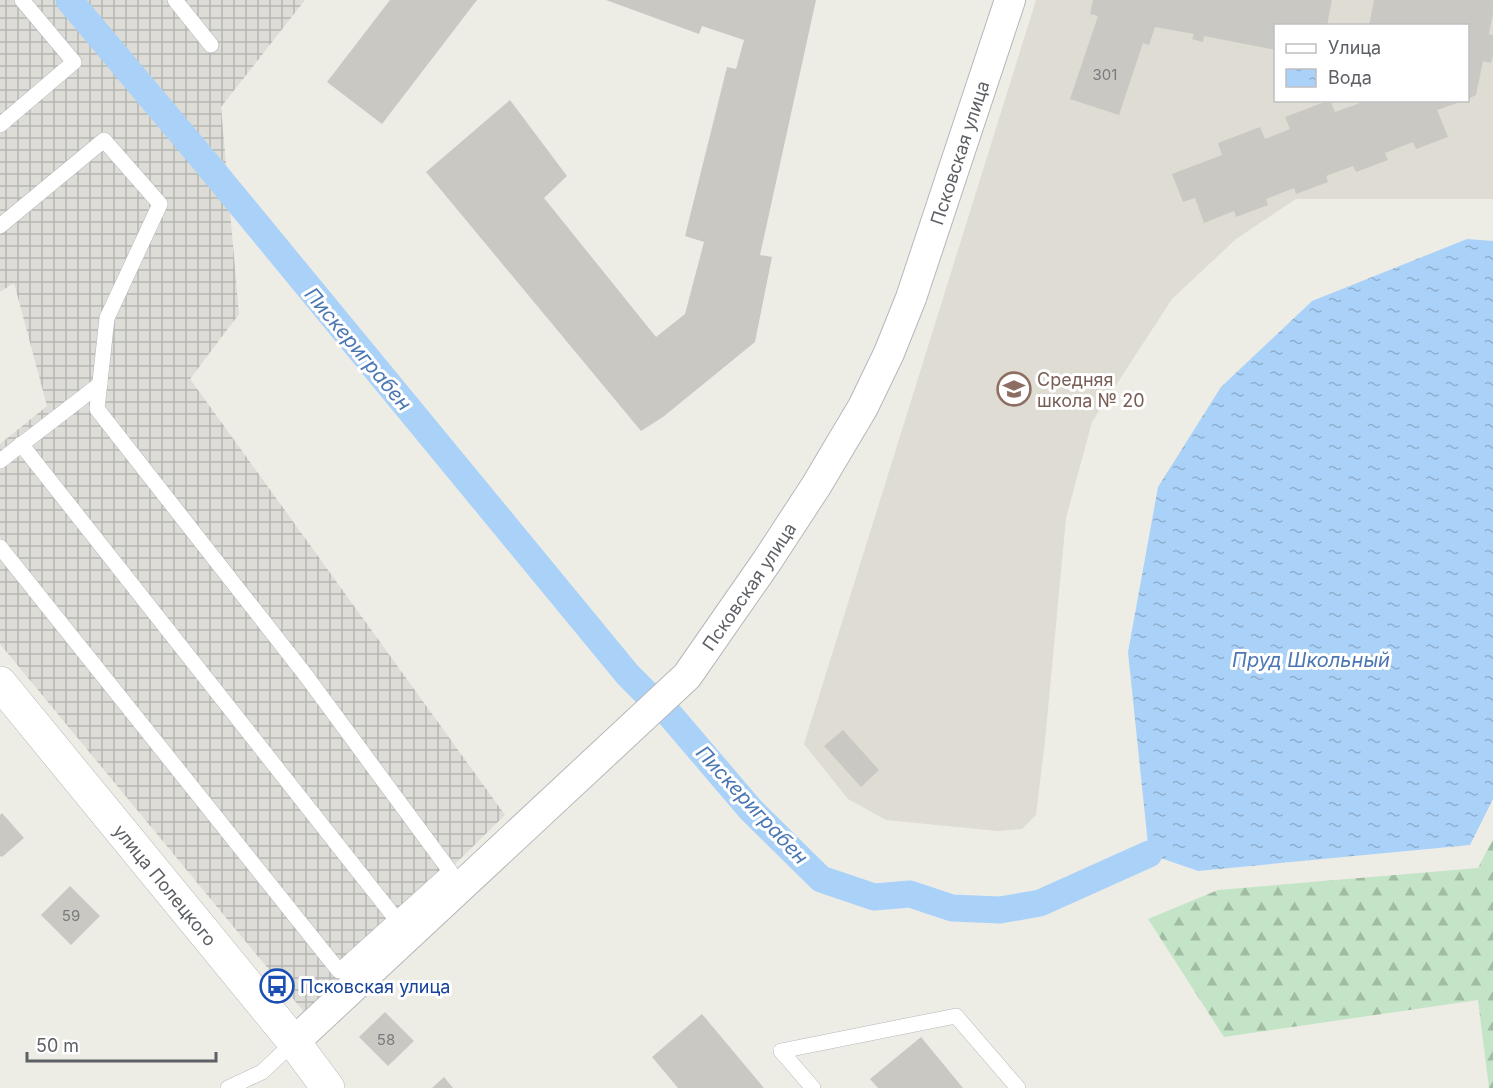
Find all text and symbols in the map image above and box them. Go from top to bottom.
legend [1274,24,1469,102]
text: Улица [1328,37,1381,58]
house number: 301 [1093,65,1117,84]
text: Вода [1328,67,1372,88]
street label: Псковская улица [926,78,993,227]
water label: Пискериграбен [300,283,417,415]
place label: Средняя школа № 20 [1037,369,1145,411]
school or university icon: Средняя школа № 20 [996,371,1032,407]
street label: Псковская улица [698,518,800,654]
water label: Пруд Школьный [1232,648,1390,672]
water label: Пискериграбен [691,741,813,869]
street label: улица Полецкого [110,820,221,950]
house number: 59 [62,906,80,925]
bus stop icon: Псковская улица [259,968,295,1004]
place label: Псковская улица [300,976,450,997]
scale bar [27,1025,216,1063]
house number: 58 [377,1030,395,1049]
text: 50 m [36,1035,79,1056]

